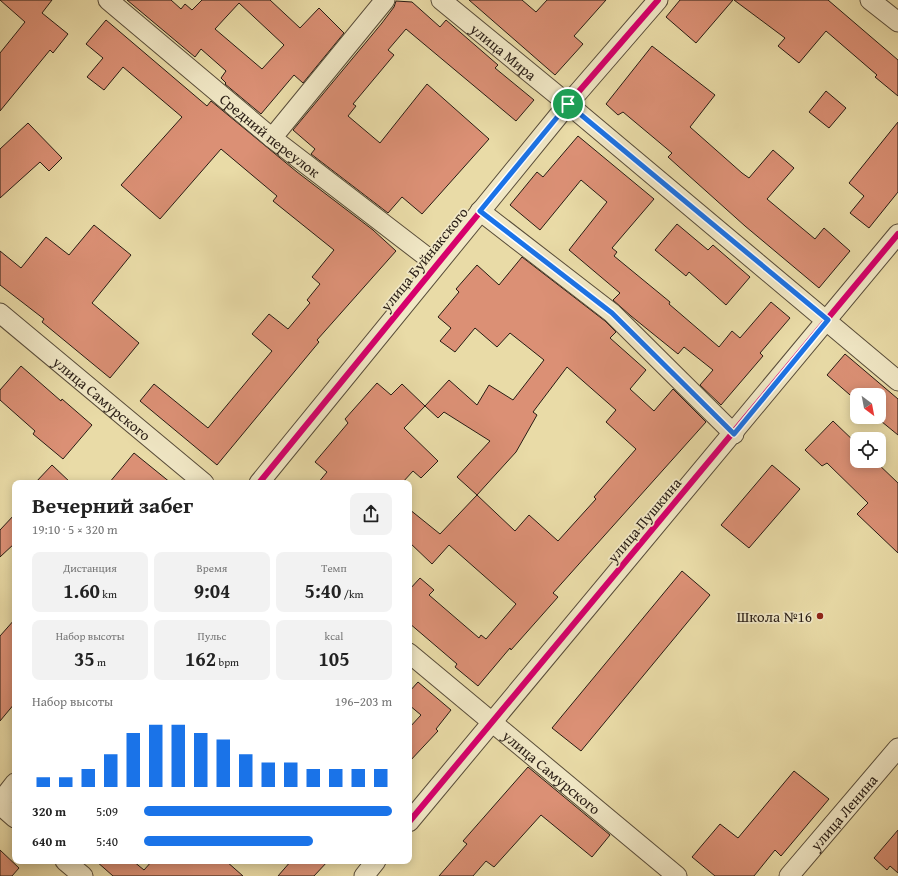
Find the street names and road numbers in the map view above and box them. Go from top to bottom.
street label: улица Мира [465,17,542,85]
street label: Средний переулок [215,88,325,182]
street label: улица Буйнакского [375,202,473,316]
street label: улица Самурского [48,350,156,445]
street label: улица Пушкина [602,472,686,568]
street label: улица Самурского [498,724,606,819]
street label: улица Ленина [804,769,882,855]

